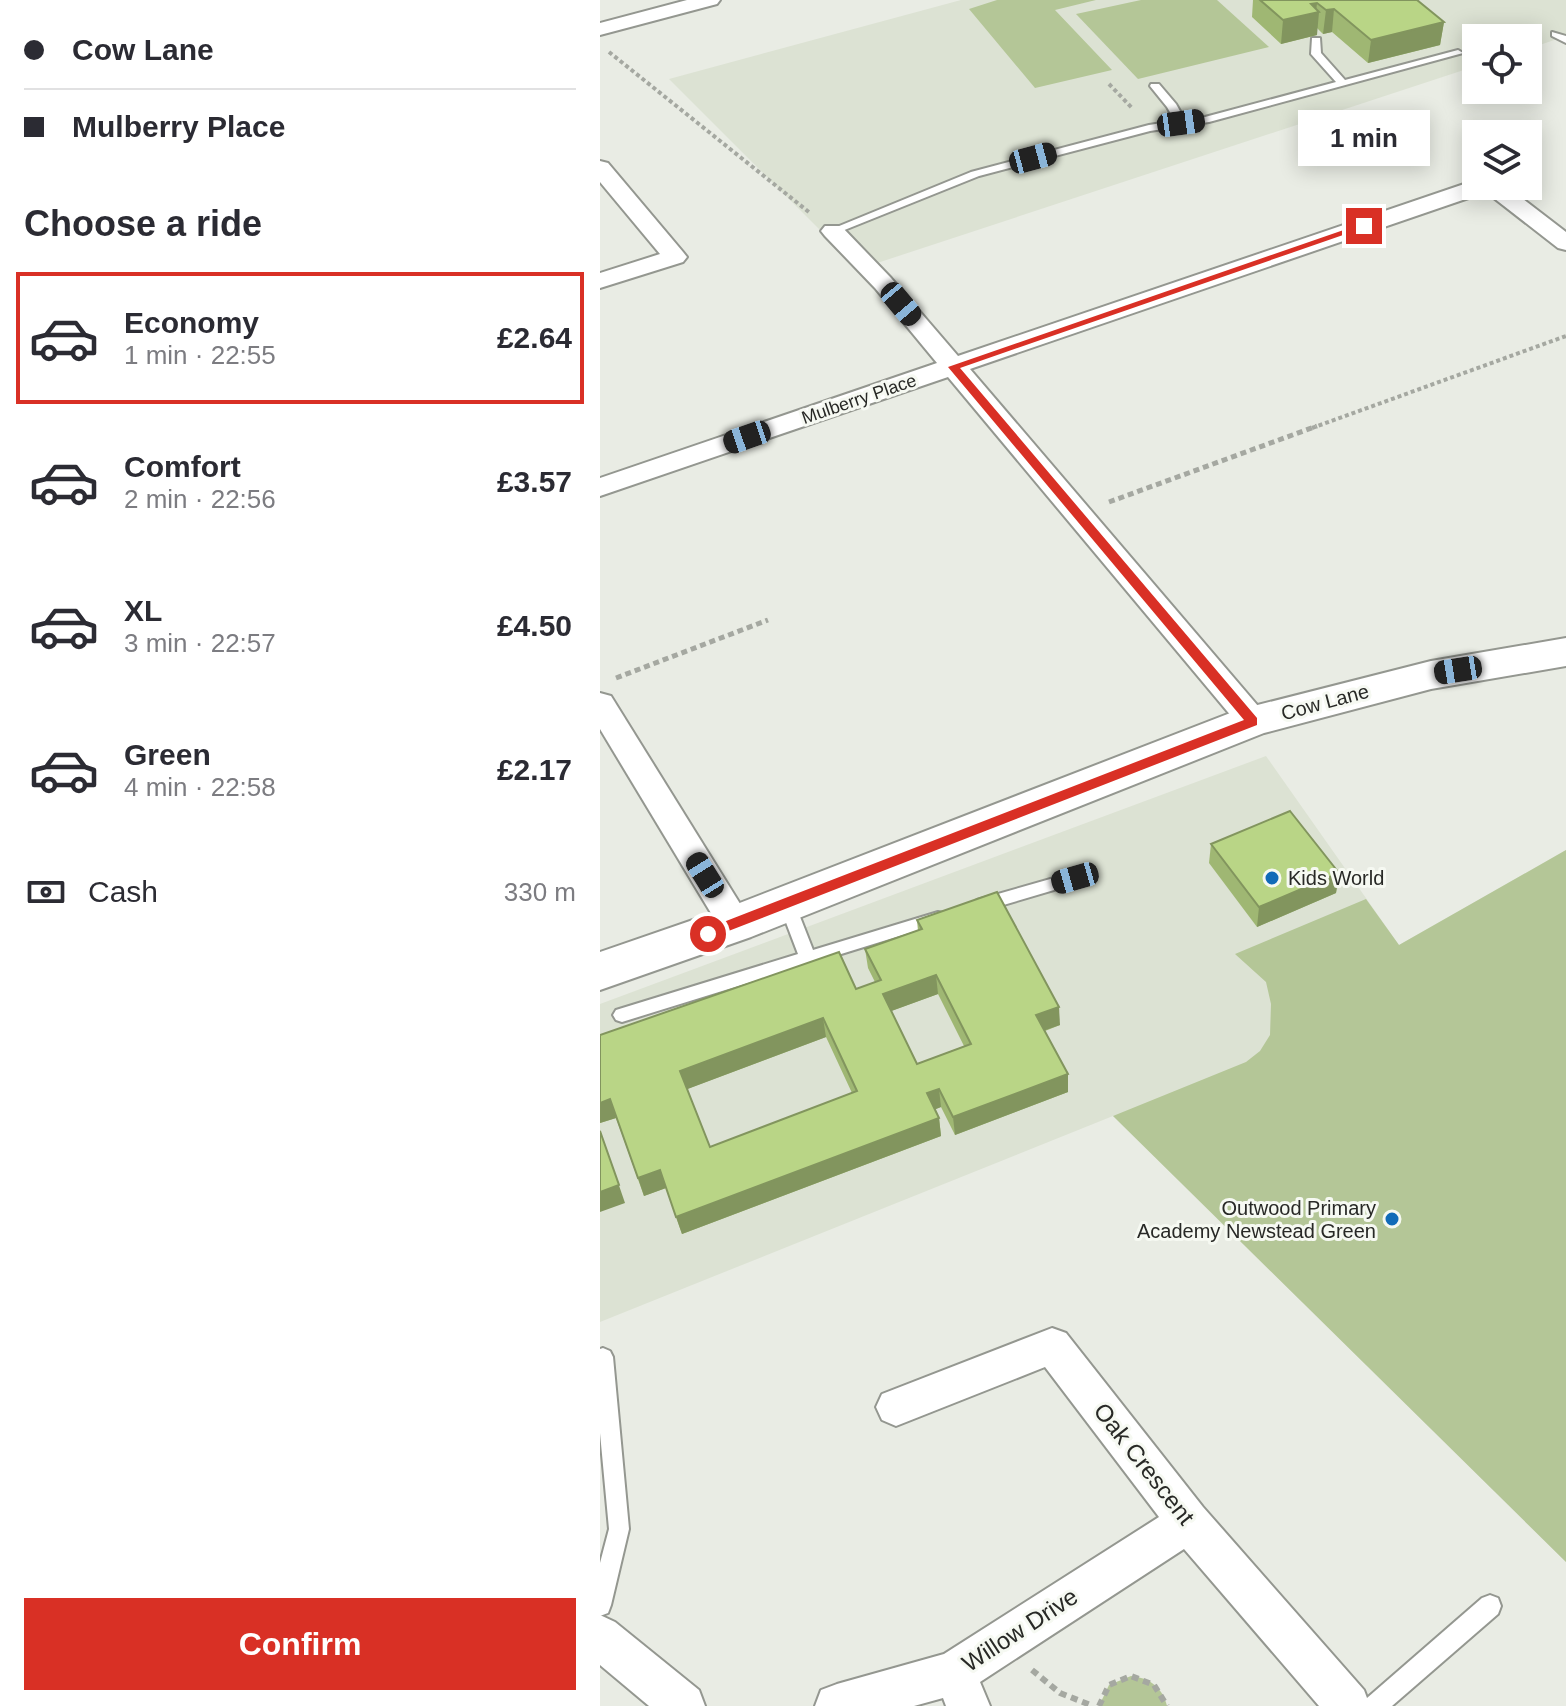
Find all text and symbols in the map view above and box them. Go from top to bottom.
map controls [1462,24,1542,200]
button: locate [1462,24,1542,104]
text: Cow Lane [72,33,214,66]
car [1156,108,1206,138]
text: Mulberry Place [72,110,285,143]
callout: 1 min [1298,110,1430,166]
button: layers [1462,120,1542,200]
text: 1 min [1330,123,1398,153]
car [1007,140,1059,176]
text: Choose a ride [24,203,262,244]
route end [1346,208,1382,244]
car [876,278,926,330]
icon: car [28,302,100,374]
text: Economy [124,306,259,339]
text: £2.64 [497,321,572,354]
text: 1 min · 22:55 [124,340,276,370]
street label: Mulberry Place [799,370,919,428]
car [720,418,774,456]
icon: car [28,446,100,518]
text: Comfort [124,450,241,483]
text: £3.57 [497,465,572,498]
text: 2 min · 22:56 [124,484,276,514]
icon: car [28,590,100,662]
text: XL [124,594,162,627]
text: £4.50 [497,609,572,642]
text: 3 min · 22:57 [124,628,276,658]
car [1432,654,1484,686]
street label: Cow Lane [1279,680,1371,724]
icon: car [28,734,100,806]
text: Green [124,738,211,771]
text: £2.17 [497,753,572,786]
text: 4 min · 22:58 [124,772,276,802]
car [682,848,728,902]
car [1049,860,1101,896]
place label: Kids World [1288,867,1384,889]
marker: Kids World [1263,869,1281,887]
icon: cash [24,870,68,914]
text: Cash [88,875,158,908]
text: 330 m [504,877,576,907]
route start [690,916,726,952]
place label: Outwood Primary Academy Newstead Green [1137,1197,1376,1242]
marker: Outwood Primary Academy Newstead Green [1383,1210,1401,1228]
street label: Oak Crescent [1089,1398,1200,1530]
street label: Willow Drive [957,1582,1082,1677]
button: Confirm [24,1598,576,1690]

